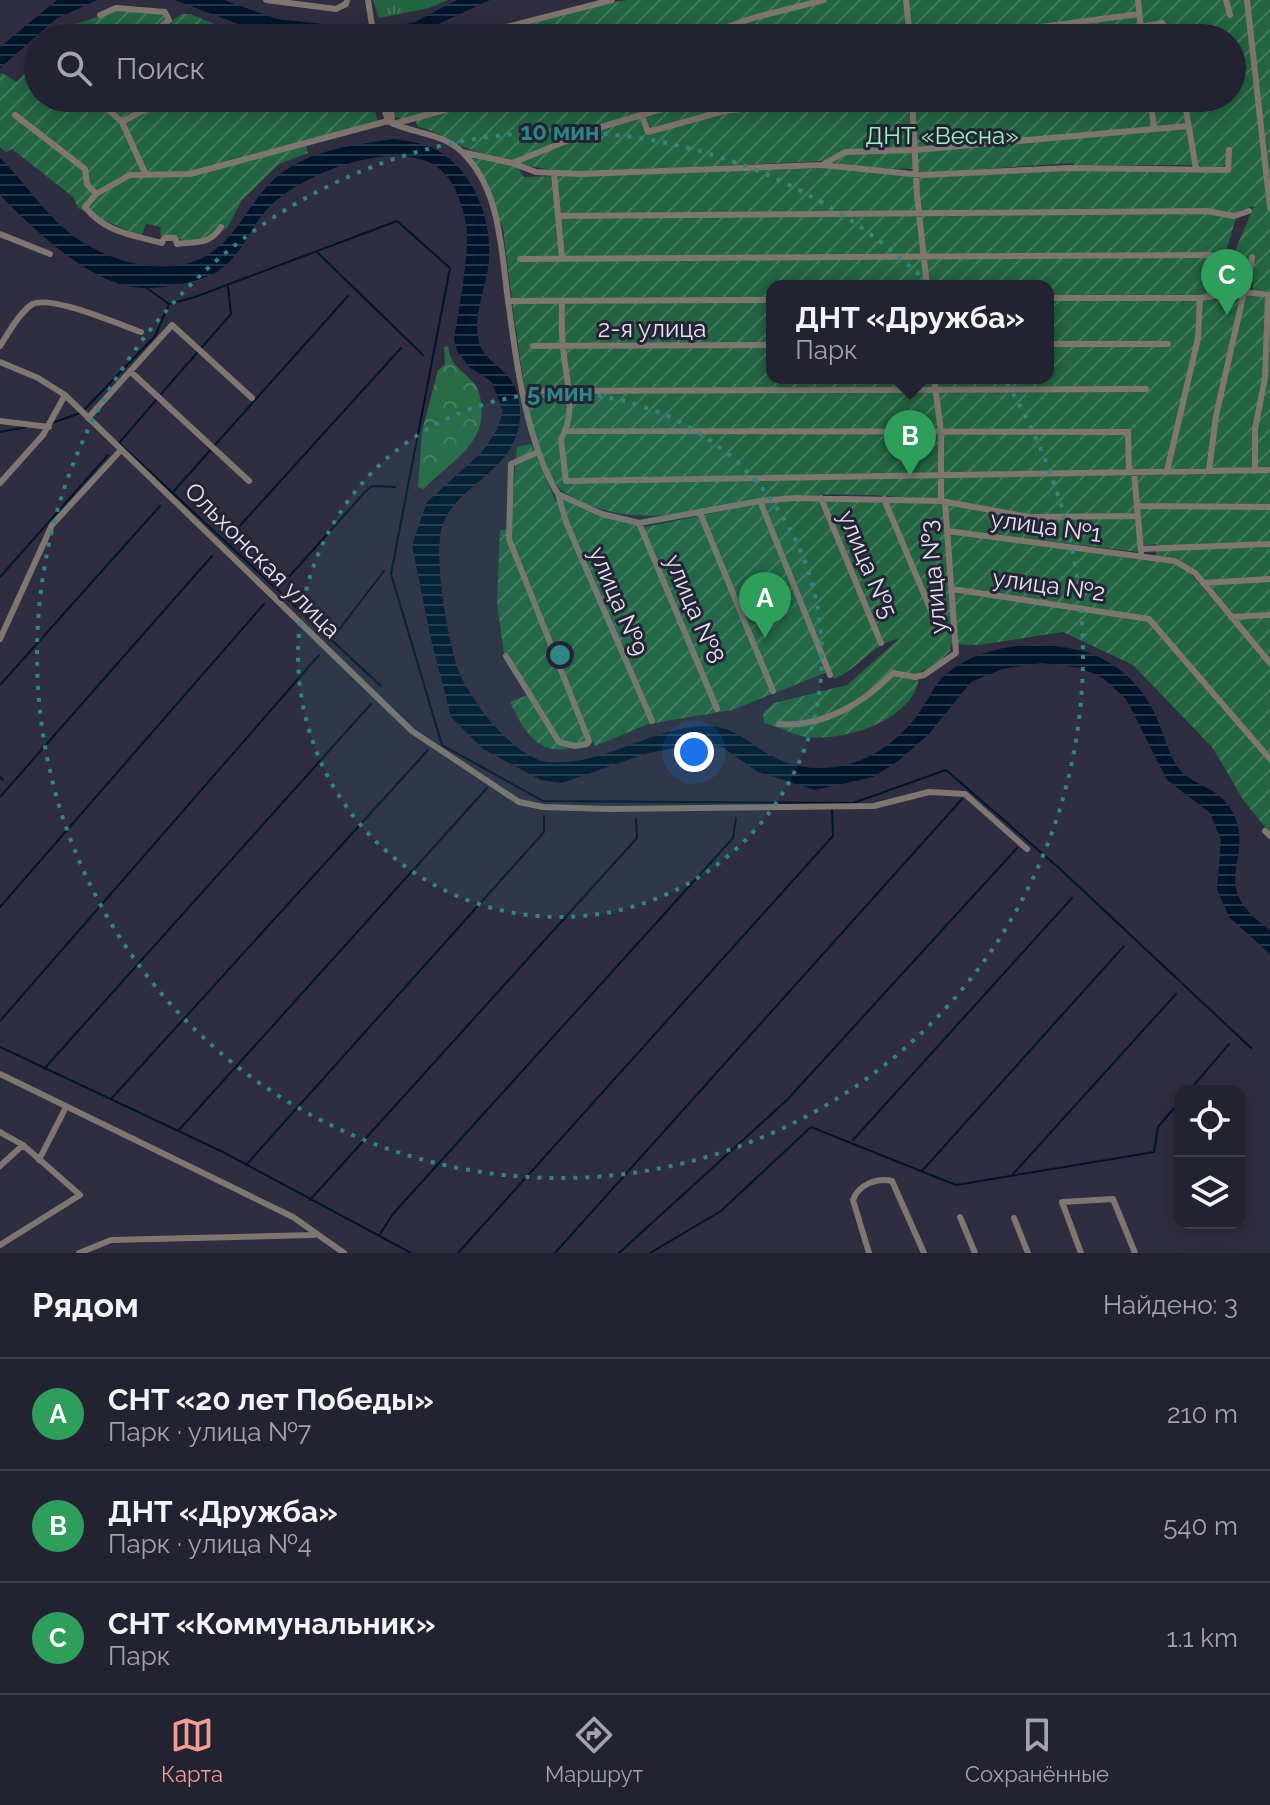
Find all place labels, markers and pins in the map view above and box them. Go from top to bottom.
pin: C [1201,249,1253,315]
pin: B [884,410,936,476]
pin: A [739,572,791,638]
centre of rings [546,641,574,669]

